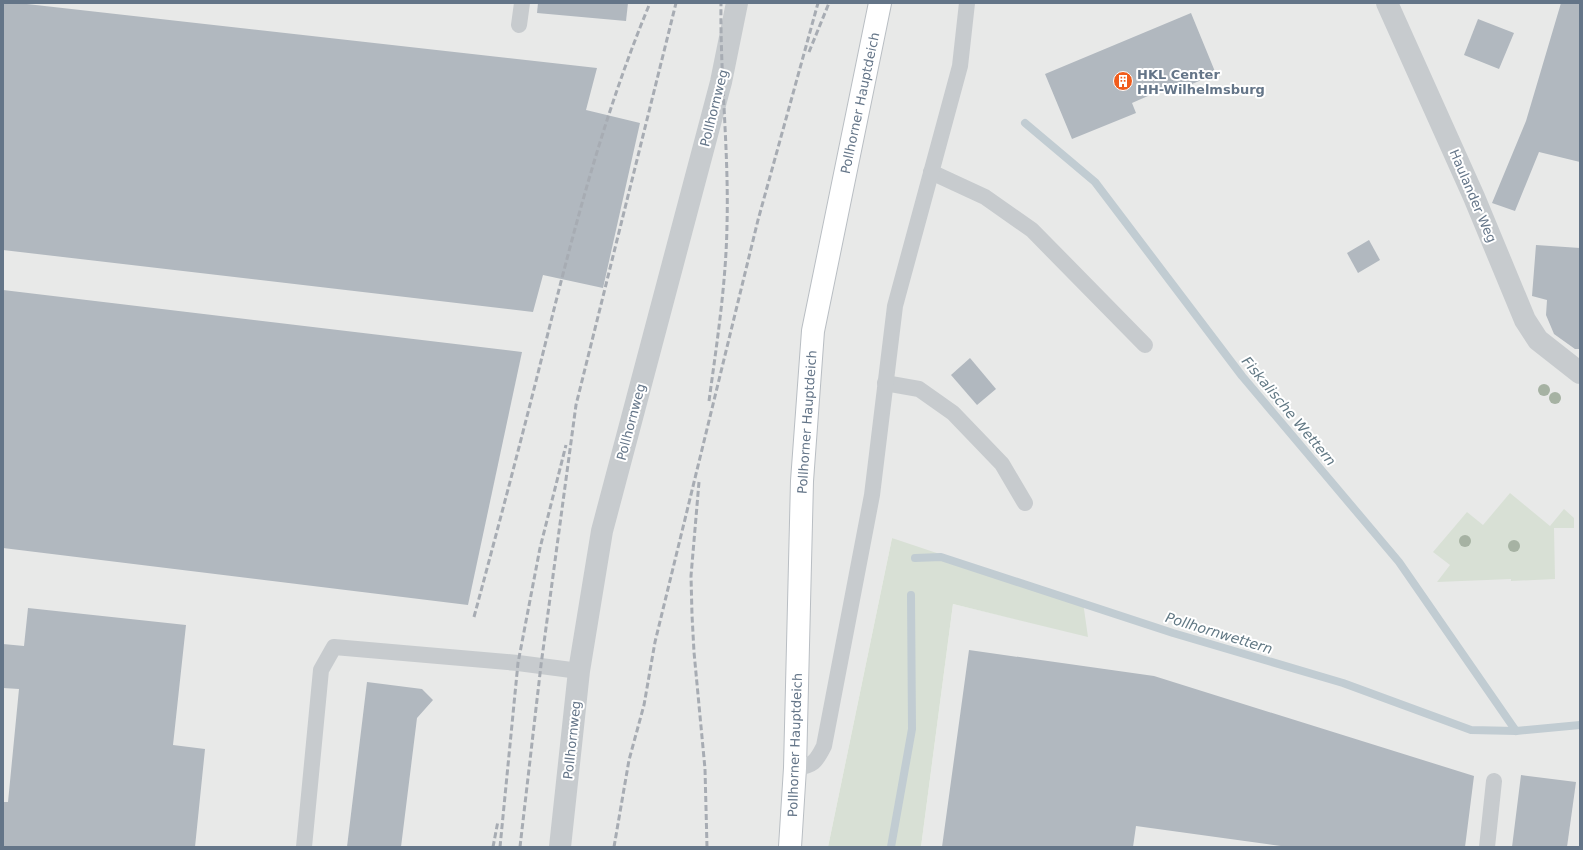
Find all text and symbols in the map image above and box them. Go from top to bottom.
street label: Pollhorner Hauptdeich [838,31,882,175]
place label: HKL Center HH-Wilhelmsburg [1137,67,1265,97]
street label: Pollhornweg [697,68,731,148]
building icon: HKL Center HH-Wilhelmsburg [1112,70,1134,92]
street label: Haulander Weg [1447,147,1499,245]
street label: Pollhorner Hauptdeich [794,350,820,494]
water label: Fiskalische Wettern [1239,353,1339,469]
street label: Pollhornweg [614,382,648,462]
water label: Pollhornwettern [1164,609,1274,657]
street label: Pollhorner Hauptdeich [785,673,805,817]
street label: Pollhornweg [560,700,584,780]

